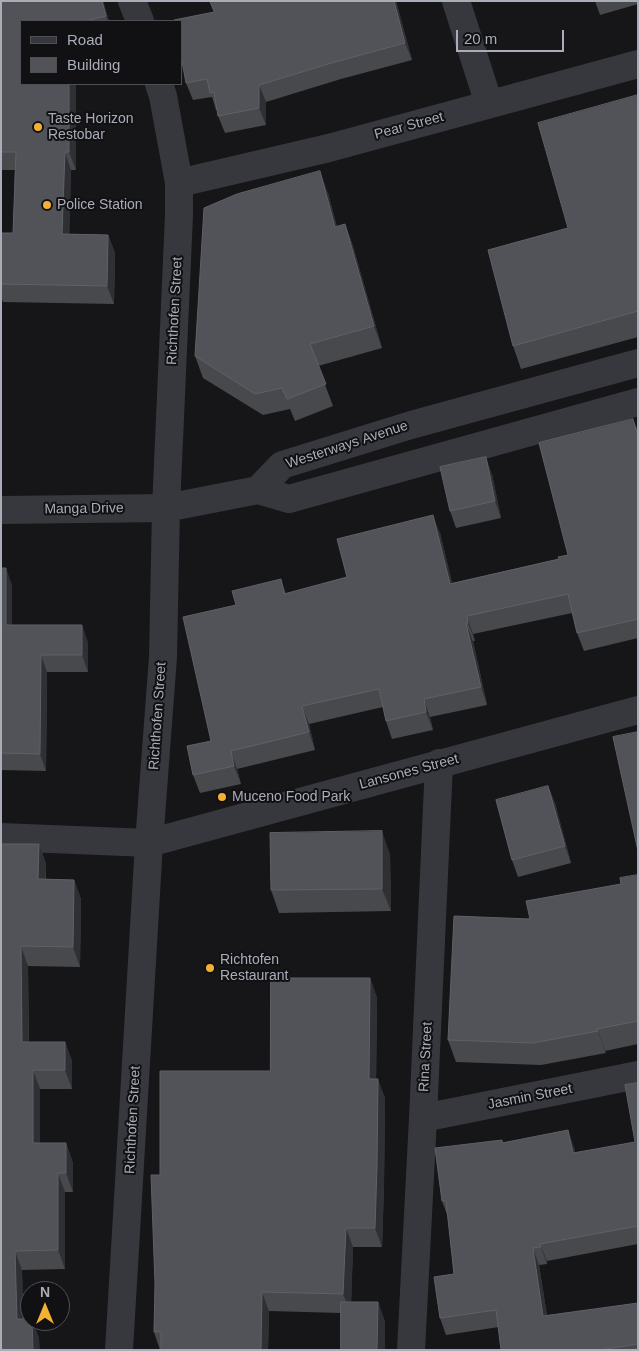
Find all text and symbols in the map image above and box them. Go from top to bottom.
legend [20,20,182,85]
scale bar [459,20,566,52]
text: 20 m [464,30,497,47]
text: Road [67,31,103,48]
text: Building [67,56,120,73]
street label: Pear Street [373,109,445,143]
place label: Taste Horizon Restobar [48,111,134,144]
marker: Taste Horizon Restobar [32,121,44,133]
place label: Police Station [57,197,143,213]
marker: Police Station [41,199,53,211]
street label: Richthofen Street [164,257,186,365]
street label: Westerways Avenue [284,417,410,473]
street label: Manga Drive [44,500,124,518]
street label: Richthofen Street [146,661,170,771]
street label: Lansones Street [358,751,460,793]
place label: Muceno Food Park [232,789,350,805]
marker: Muceno Food Park [216,791,228,803]
place label: Richtofen Restaurant [220,952,288,984]
marker: Richtofen Restaurant [204,962,216,974]
street label: Rina Street [416,1022,436,1092]
street label: Richthofen Street [122,1066,144,1174]
street label: Jasmin Street [486,1081,574,1113]
north arrow [20,1281,70,1331]
text: N [40,1284,50,1300]

